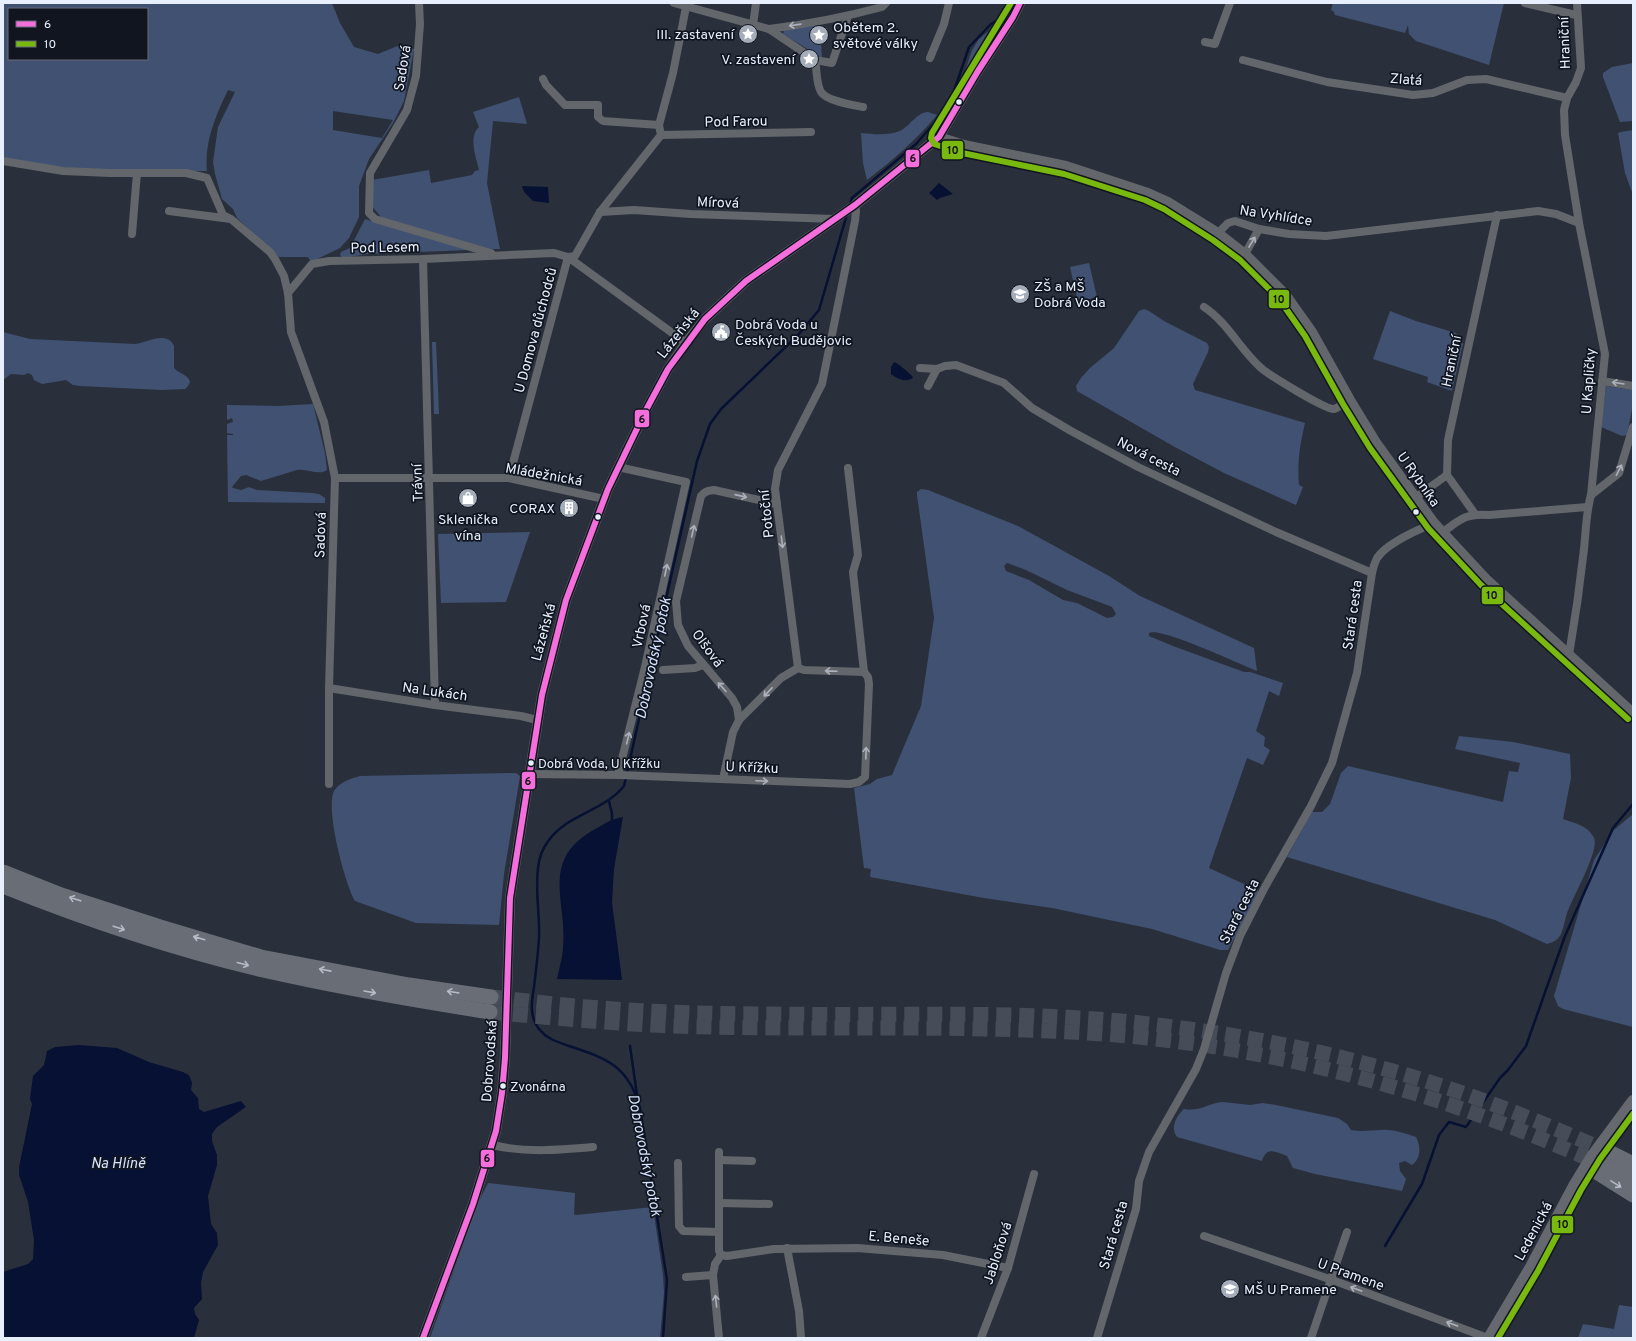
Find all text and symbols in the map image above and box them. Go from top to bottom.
legend [8,8,148,60]
street label: Hraniční [1556,15,1575,69]
text: 6 [44,17,51,33]
place label: Obětem 2. světové války [833,20,918,53]
one-way arrow [788,21,801,29]
place icon: III. zastavení [737,23,759,45]
place icon: Obětem 2. světové války [808,24,830,46]
place label: III. zastavení [656,27,735,44]
text: 10 [44,37,56,53]
street label: Sadová [391,44,415,92]
place icon: V. zastavení [798,48,820,70]
place label: V. zastavení [721,52,796,69]
street label: Zlatá [1389,71,1423,90]
unlabelled marker [954,97,964,107]
street label: Pod Farou [704,113,768,132]
line badge: 10 [941,140,964,160]
text: 10 [947,144,959,158]
line badge: 6 [905,149,920,168]
text: 6 [910,152,917,166]
street label: Mírová [697,194,739,213]
street label: Na Vyhlídce [1238,202,1313,231]
one-way arrow [1248,237,1256,248]
street label: Pod Lesem [350,239,420,258]
street label: U Domova důchodců [512,266,561,395]
place label: ZŠ a MŠ Dobrá Voda [1034,278,1106,312]
school or university icon: ZŠ a MŠ Dobrá Voda [1009,283,1031,305]
line badge: 10 [1268,289,1290,309]
text: 10 [1273,293,1285,307]
street label: Lázeňská [654,305,704,362]
place label: Dobrá Voda u Českých Budějovic [735,317,852,350]
public building icon: Dobrá Voda u Českých Budějovic [710,321,732,343]
street label: Hraniční [1439,332,1467,389]
street label: U Kapličky [1579,347,1600,415]
one-way arrow [1612,379,1625,387]
line badge: 6 [634,409,650,428]
text: 6 [639,413,646,427]
street label: Nová cesta [1114,434,1183,481]
street label: U Rybníka [1393,449,1443,511]
street label: Mládežnická [504,460,584,491]
street label: Trávní [409,462,428,502]
one-way arrow [1616,464,1624,476]
shop icon: Sklenička vína [457,487,479,509]
street label: Potoční [756,488,778,539]
one-way arrow [735,493,748,501]
building icon: CORAX [558,497,580,519]
place label: CORAX [509,501,555,518]
unlabelled marker [1411,507,1421,517]
street label: Sadová [312,512,331,558]
place label: Sklenička vína [438,512,498,545]
unlabelled marker [593,512,603,522]
one-way arrow [689,525,697,538]
one-way arrow [778,535,786,548]
one-way arrow [663,564,671,577]
street label: Stará cesta [1340,579,1367,651]
line badge: 10 [1481,586,1504,605]
text: 10 [1486,589,1498,603]
water label: Dobrovodský potok [632,595,677,721]
street label: Lázeňská [529,602,560,663]
street label: Vrbová [630,603,655,650]
street label: Olšová [687,627,726,671]
one-way arrow [825,667,838,675]
street label: Na Lukách [401,680,468,705]
one-way arrow [717,682,727,692]
one-way arrow [763,687,773,697]
one-way arrow [625,731,632,744]
one-way arrow [862,747,870,760]
place label: Dobrá Voda, U Křížku [538,757,660,773]
marker: Dobrá Voda, U Křížku [526,758,536,768]
street label: U Křížku [725,759,779,778]
line badge: 6 [521,771,536,790]
text: 6 [525,775,532,789]
one-way arrow [755,777,768,784]
street label: Stará cesta [1217,876,1264,947]
one-way arrow [68,895,81,902]
one-way arrow [112,925,124,933]
one-way arrow [192,934,205,941]
one-way arrow [237,961,250,969]
one-way arrow [319,965,332,973]
one-way arrow [447,988,460,996]
one-way arrow [363,989,376,997]
street label: Dobrovodská [479,1019,502,1103]
place label: Zvonárna [510,1080,565,1096]
marker: Zvonárna [498,1081,508,1091]
water label: Dobrovodský potok [622,1093,665,1218]
line badge: 6 [480,1149,495,1168]
text: 6 [484,1152,491,1166]
water label: Na Hlíně [91,1155,147,1174]
one-way arrow [1610,1180,1622,1188]
street label: Stará cesta [1097,1199,1132,1272]
street label: Ledenická [1512,1199,1557,1264]
line badge: 10 [1551,1215,1574,1234]
text: 10 [1557,1218,1569,1232]
street label: Jabloňová [980,1220,1016,1287]
street label: E. Beneše [868,1228,930,1251]
street label: U Pramene [1315,1255,1386,1295]
school or university icon: MŠ U Pramene [1219,1278,1241,1300]
place label: MŠ U Pramene [1244,1281,1337,1299]
one-way arrow [1350,1285,1362,1293]
one-way arrow [712,1295,719,1308]
one-way arrow [1446,1320,1458,1328]

